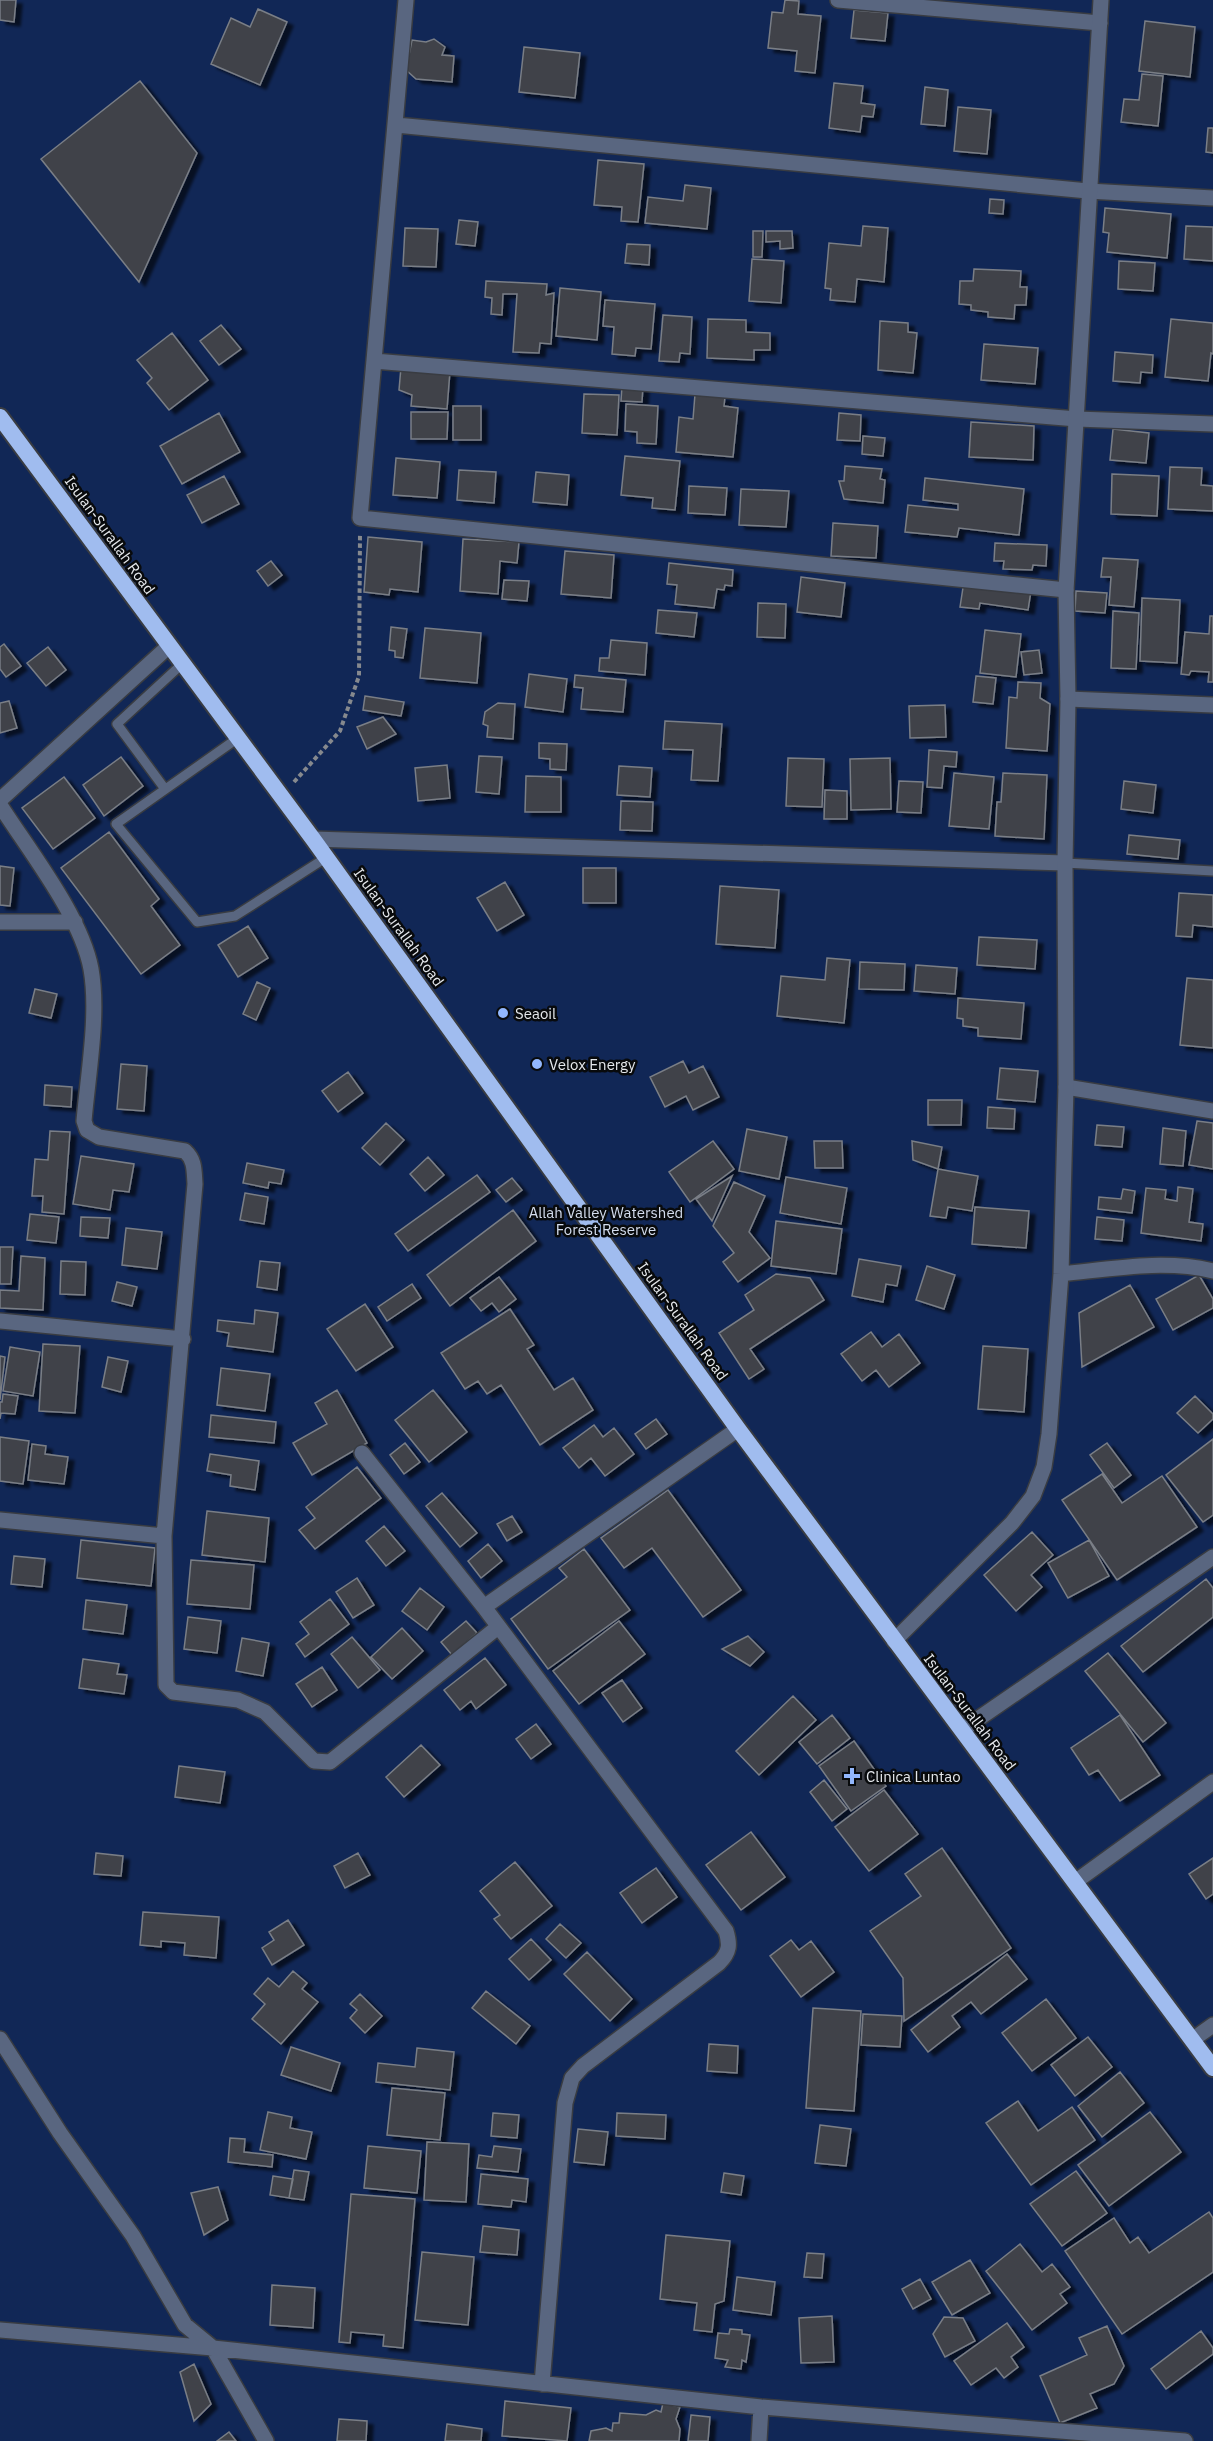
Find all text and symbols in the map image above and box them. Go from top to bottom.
street label: Isulan-Surallah Road [61,472,159,598]
street label: Isulan-Surallah Road [350,864,448,990]
place label: Seaoil [515,1004,556,1023]
marker: Seaoil [496,1006,510,1020]
place label: Velox Energy [549,1055,636,1074]
marker: Velox Energy [530,1057,544,1071]
park label: Allah Valley Watershed Forest Reserve [529,1203,683,1239]
street label: Isulan-Surallah Road [634,1258,732,1384]
street label: Isulan-Surallah Road [920,1650,1020,1774]
marker: Clinica Luntao [843,1767,861,1785]
place label: Clinica Luntao [866,1767,961,1786]

